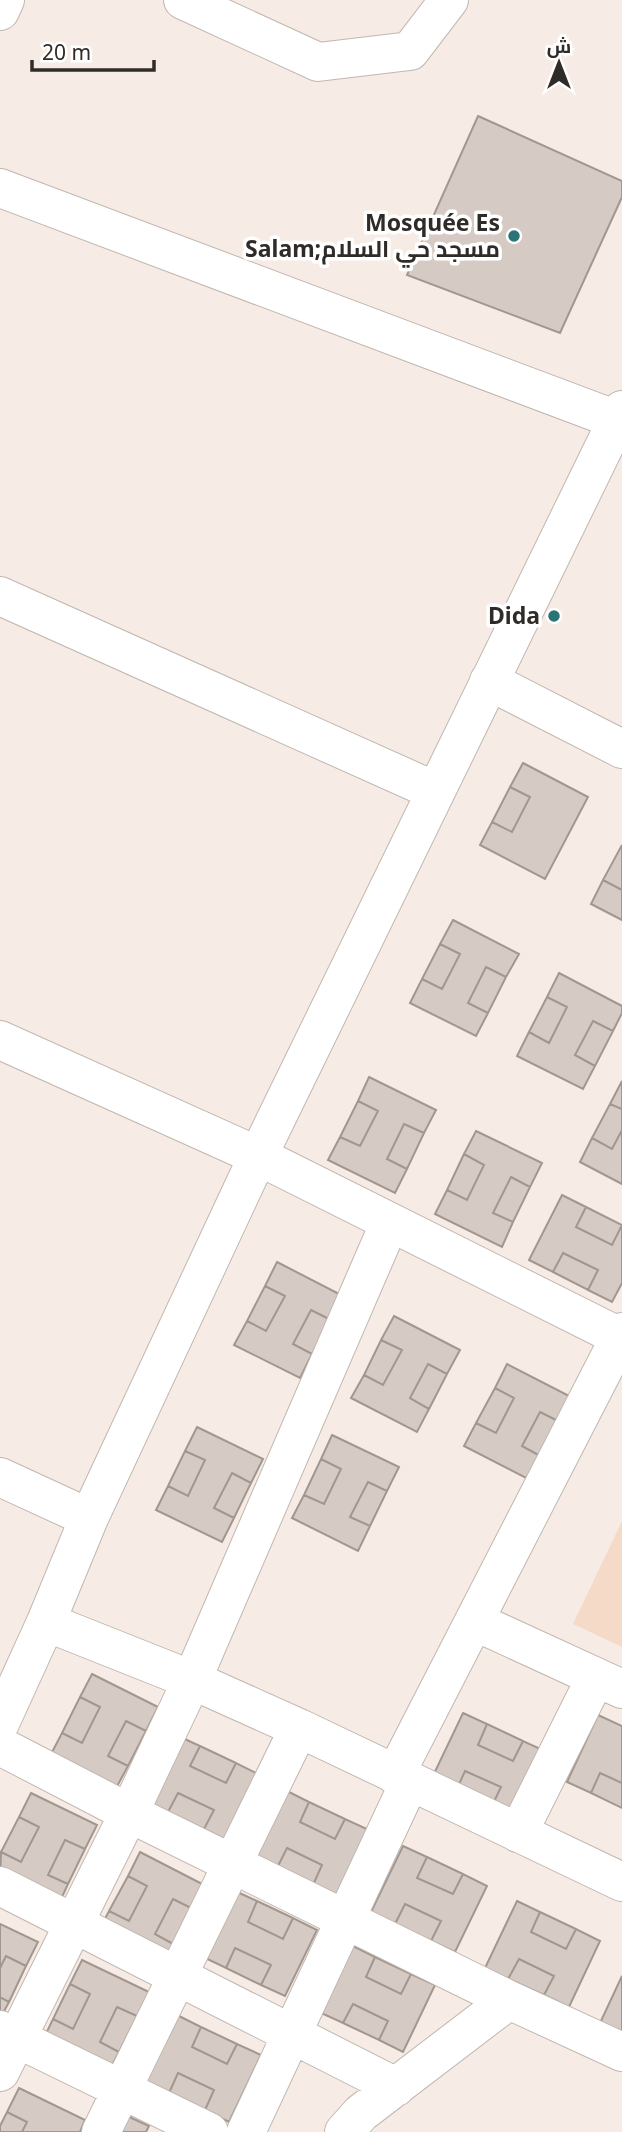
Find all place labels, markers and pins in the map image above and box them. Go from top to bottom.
place label: Mosquée Es Salam;مسجد حي السلام [245,206,500,268]
marker: Mosquée Es Salam;مسجد حي السلام [506,228,522,244]
place label: Dida [488,599,540,631]
marker: Dida [546,608,562,624]

